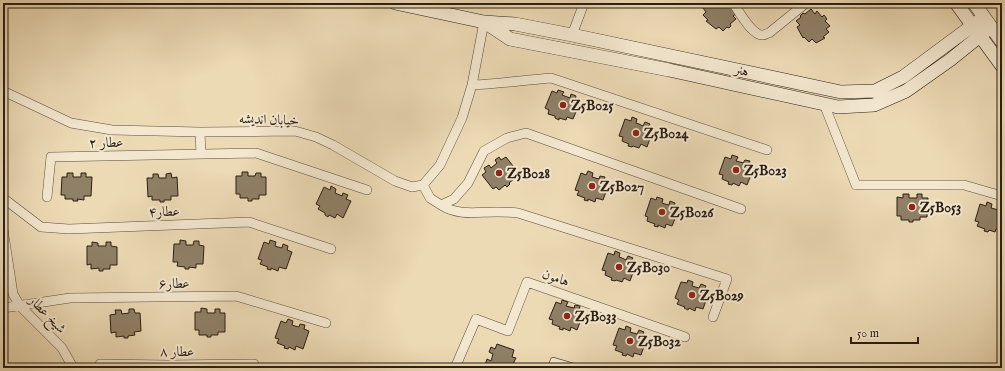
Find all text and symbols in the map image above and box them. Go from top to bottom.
street label: هنر [731,60,751,81]
place label: Z5B025 [571,97,614,115]
marker: Z5B025 [558,100,568,110]
street label: خیابان اندیشه [239,110,299,130]
place label: Z5B024 [644,125,690,143]
marker: Z5B024 [631,128,641,138]
street label: عطار ۲ [89,134,123,152]
place label: Z5B023 [744,162,787,180]
place label: Z5B028 [507,165,551,183]
marker: Z5B023 [731,165,741,175]
marker: Z5B028 [494,168,504,178]
place label: Z5B027 [600,178,644,196]
marker: Z5B027 [587,181,597,191]
place label: Z5B053 [920,199,961,217]
street label: عطار۴ [148,202,180,222]
marker: Z5B053 [907,202,917,212]
place label: Z5B026 [670,204,715,222]
marker: Z5B026 [657,207,667,217]
place label: Z5B030 [627,259,670,277]
marker: Z5B030 [614,262,624,272]
street label: هامون [540,265,572,291]
street label: عطار۶ [158,275,190,293]
place label: Z5B029 [700,287,744,305]
street label: شیخ عطار [21,290,70,340]
marker: Z5B029 [687,290,697,300]
place label: Z5B033 [575,308,617,326]
marker: Z5B033 [562,311,572,321]
scale bar [851,319,918,345]
text: 50 m [857,326,879,341]
place label: Z5B032 [638,333,681,351]
marker: Z5B032 [625,336,635,346]
street label: عطار ۸ [160,343,194,361]

